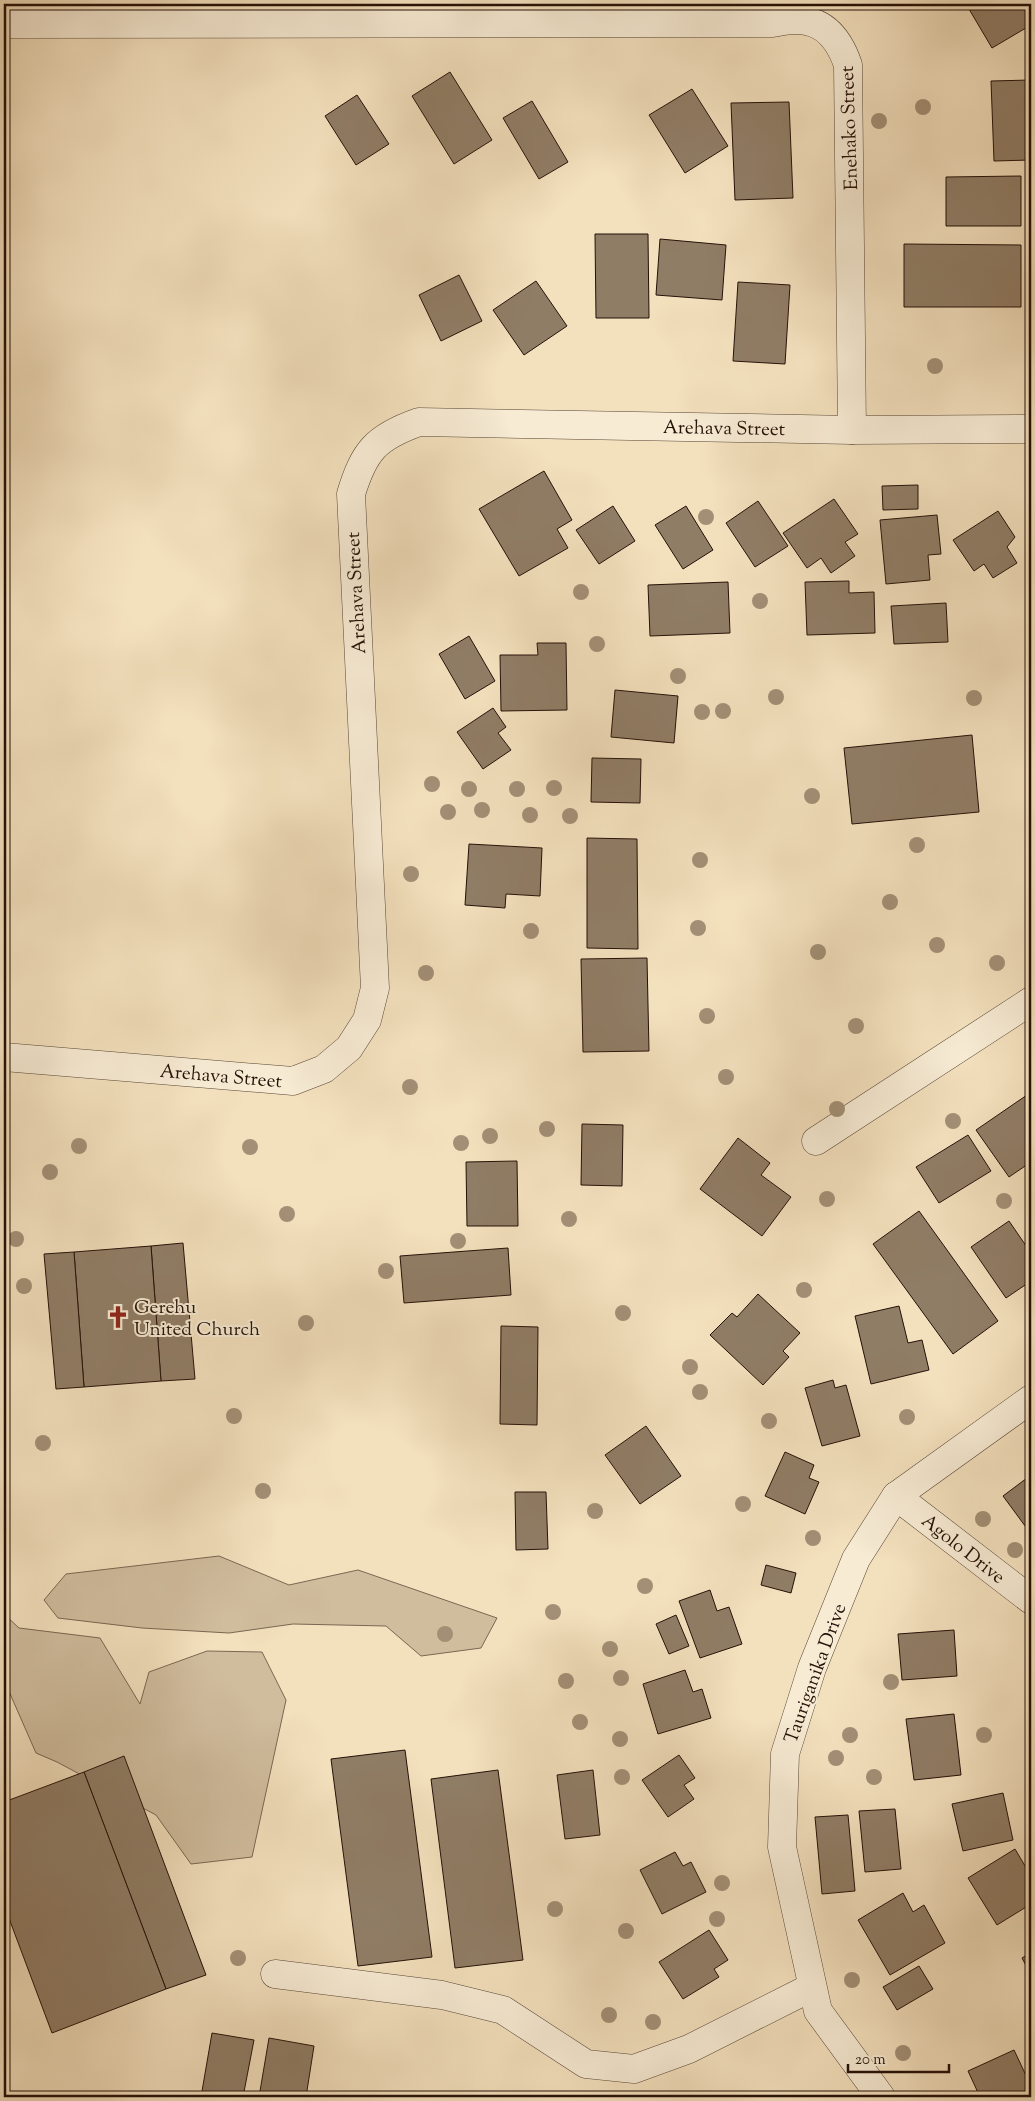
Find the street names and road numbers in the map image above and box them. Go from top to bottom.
street label: Enehako Street [835,65,866,191]
street label: Arehava Street [663,415,786,444]
street label: Arehava Street [341,531,374,655]
street label: Arehava Street [159,1059,283,1096]
street label: Agolo Drive [915,1509,1010,1591]
street label: Tauriganika Drive [779,1600,854,1748]

